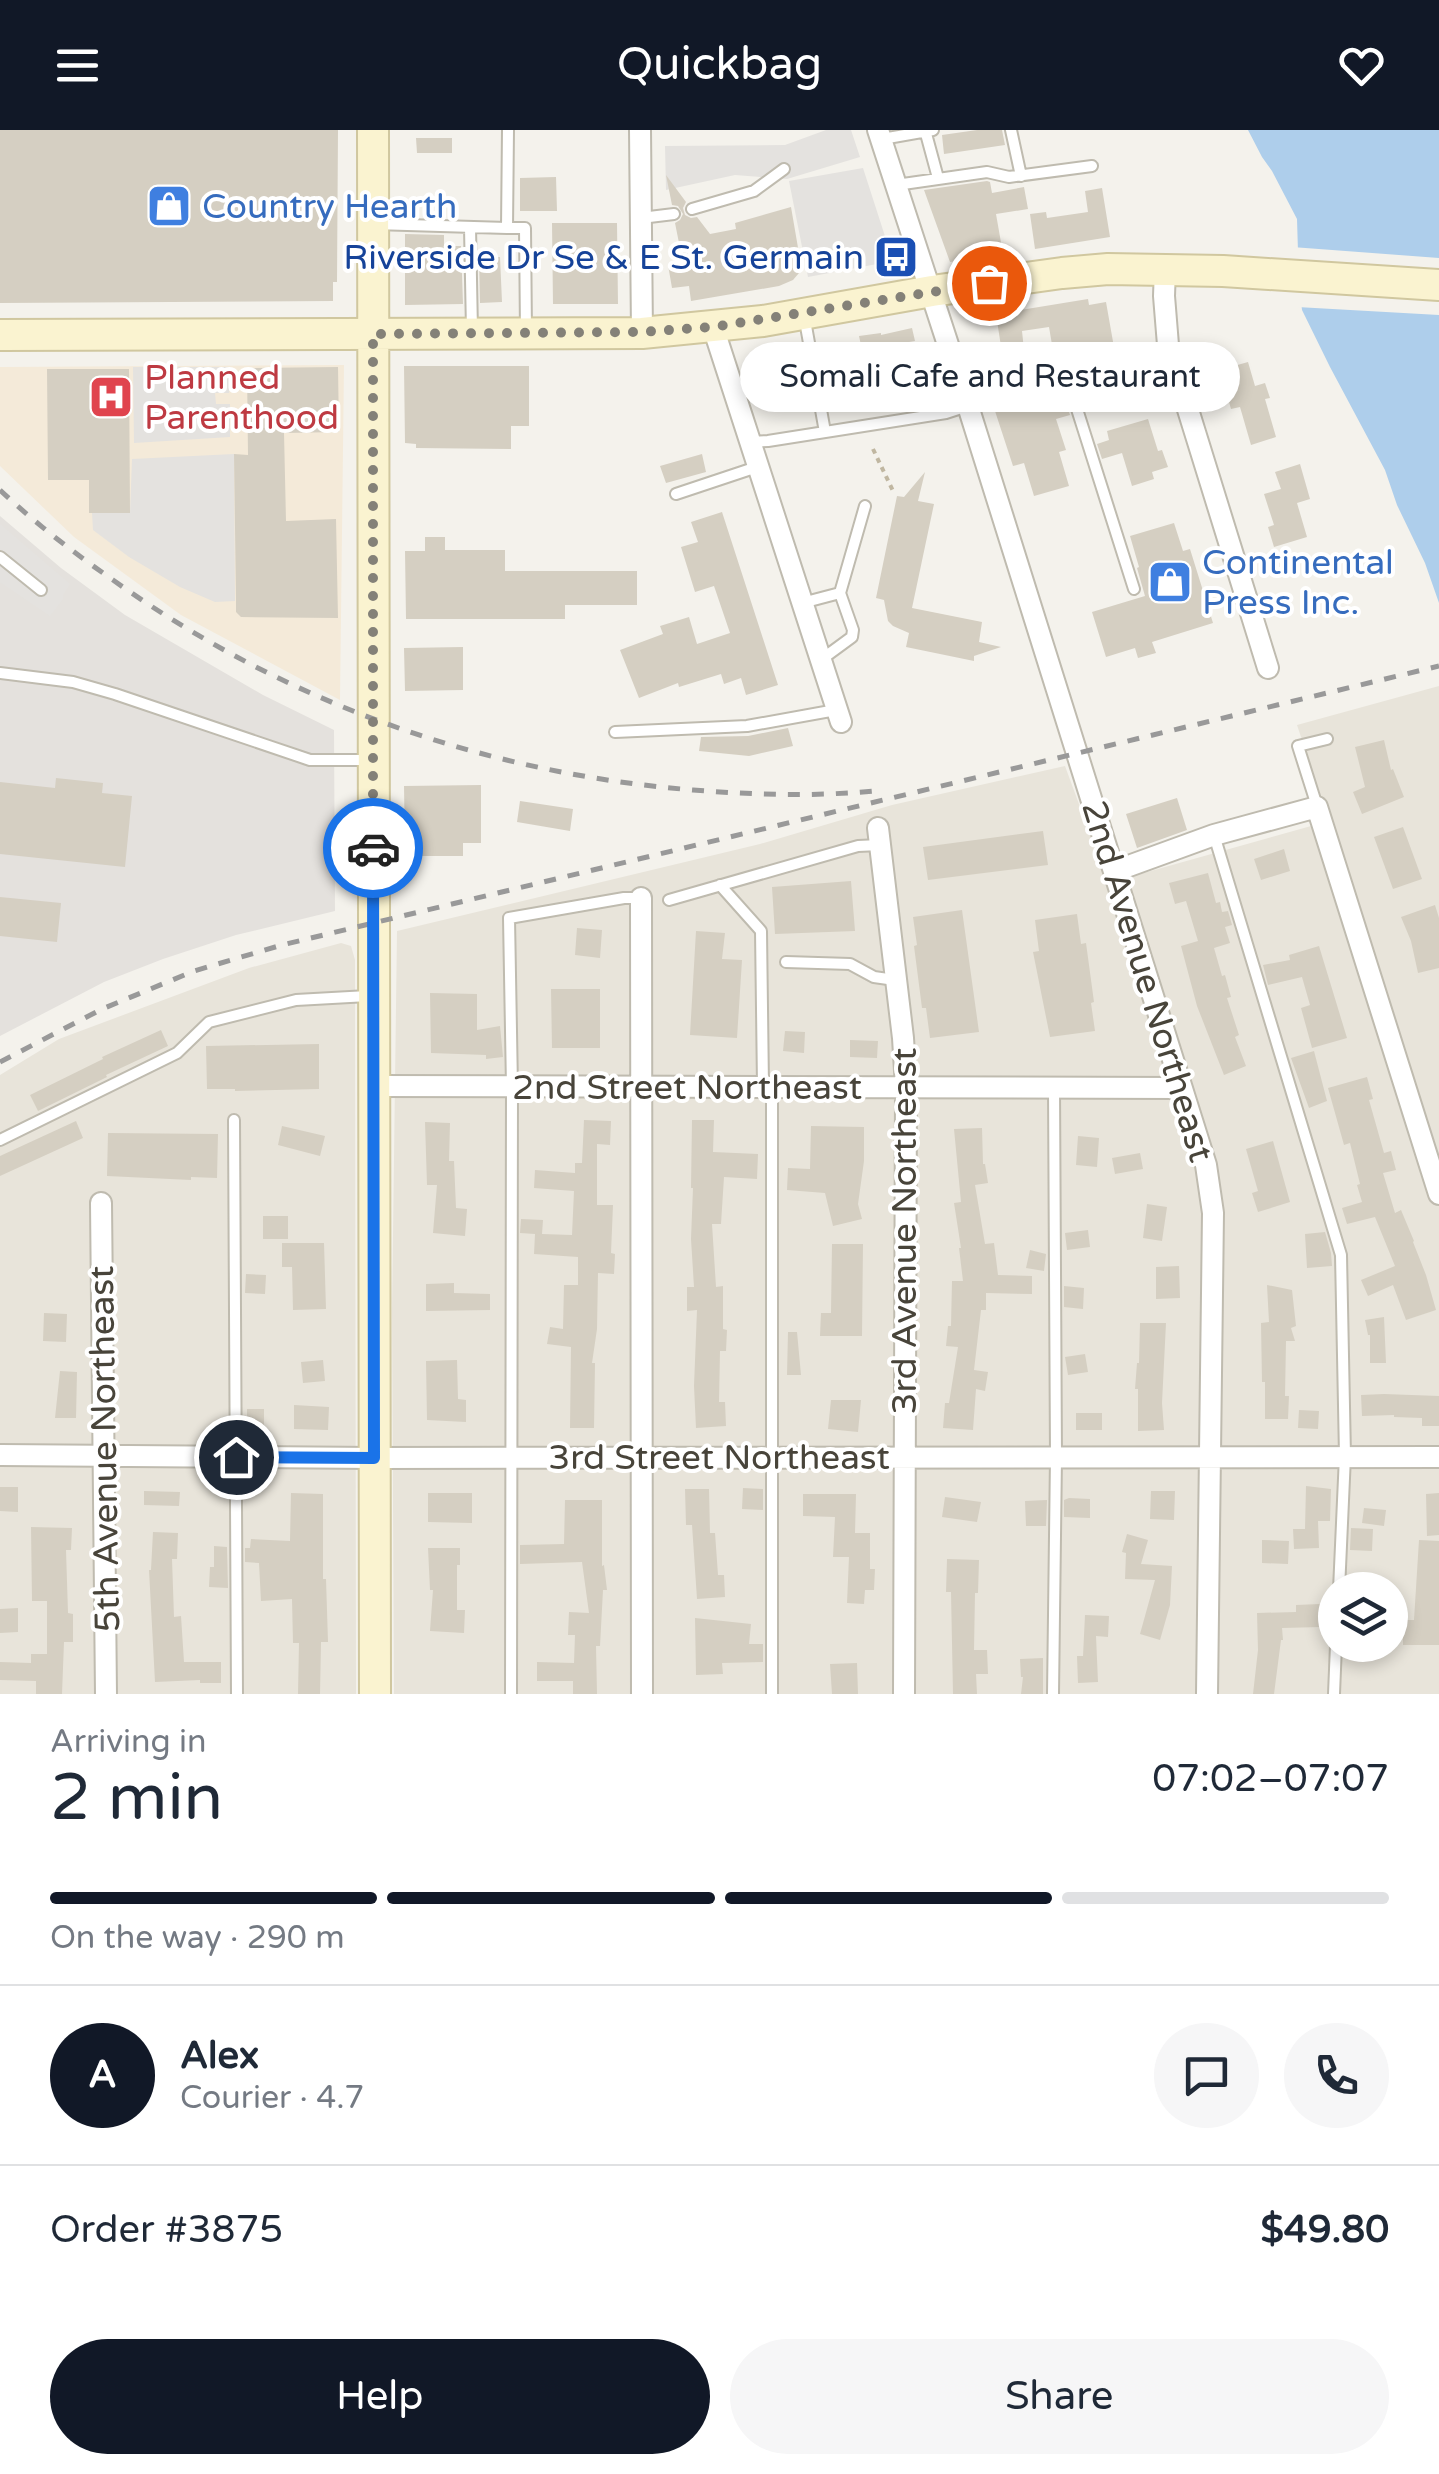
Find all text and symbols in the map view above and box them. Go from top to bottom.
icon: menu [50,38,105,93]
text: Quickbag [617,38,822,92]
icon: heart [1334,38,1389,93]
shop icon: Country Hearth [146,183,192,229]
place label: Country Hearth [202,186,457,228]
bus stop icon: Riverside Dr Se & E St. Germain [873,234,919,280]
place label: Riverside Dr Se & E St. Germain [343,237,864,279]
pin [947,241,1032,326]
icon: bag [962,256,1017,311]
callout: Somali Cafe and Restaurant [739,343,1239,413]
place label: Planned Parenthood [144,357,339,439]
text: Somali Cafe and Restaurant [779,358,1201,396]
hospital icon: Planned Parenthood [88,374,134,420]
place label: Continental Press Inc. [1202,542,1394,624]
shop icon: Continental Press Inc. [1147,559,1193,605]
street label: 2nd Avenue Northeast [1072,796,1222,1167]
courier [323,798,423,898]
icon: car [346,821,401,876]
street label: 3rd Avenue Northeast [884,1048,926,1414]
street label: 2nd Street Northeast [512,1067,862,1109]
street label: 5th Avenue Northeast [81,1265,129,1633]
pin [194,1415,279,1500]
icon: home [209,1430,264,1485]
street label: 3rd Street Northeast [548,1437,890,1479]
map controls [1318,1572,1408,1662]
button: layers [1318,1572,1408,1662]
text: Arriving in [50,1723,207,1761]
text: 07:02–07:07 [1152,1756,1389,1802]
text: 2 min [50,1759,223,1838]
text: On the way · 290 m [50,1919,345,1957]
button: chat [1154,2023,1259,2128]
button: phone [1284,2023,1389,2128]
text: Alex [180,2033,259,2079]
text: A [88,2052,117,2098]
text: Courier · 4.7 [180,2079,364,2117]
text: Order #3875 [50,2207,283,2253]
text: $49.80 [1260,2207,1389,2253]
button: Help [50,2339,710,2454]
button: Share [730,2339,1389,2454]

